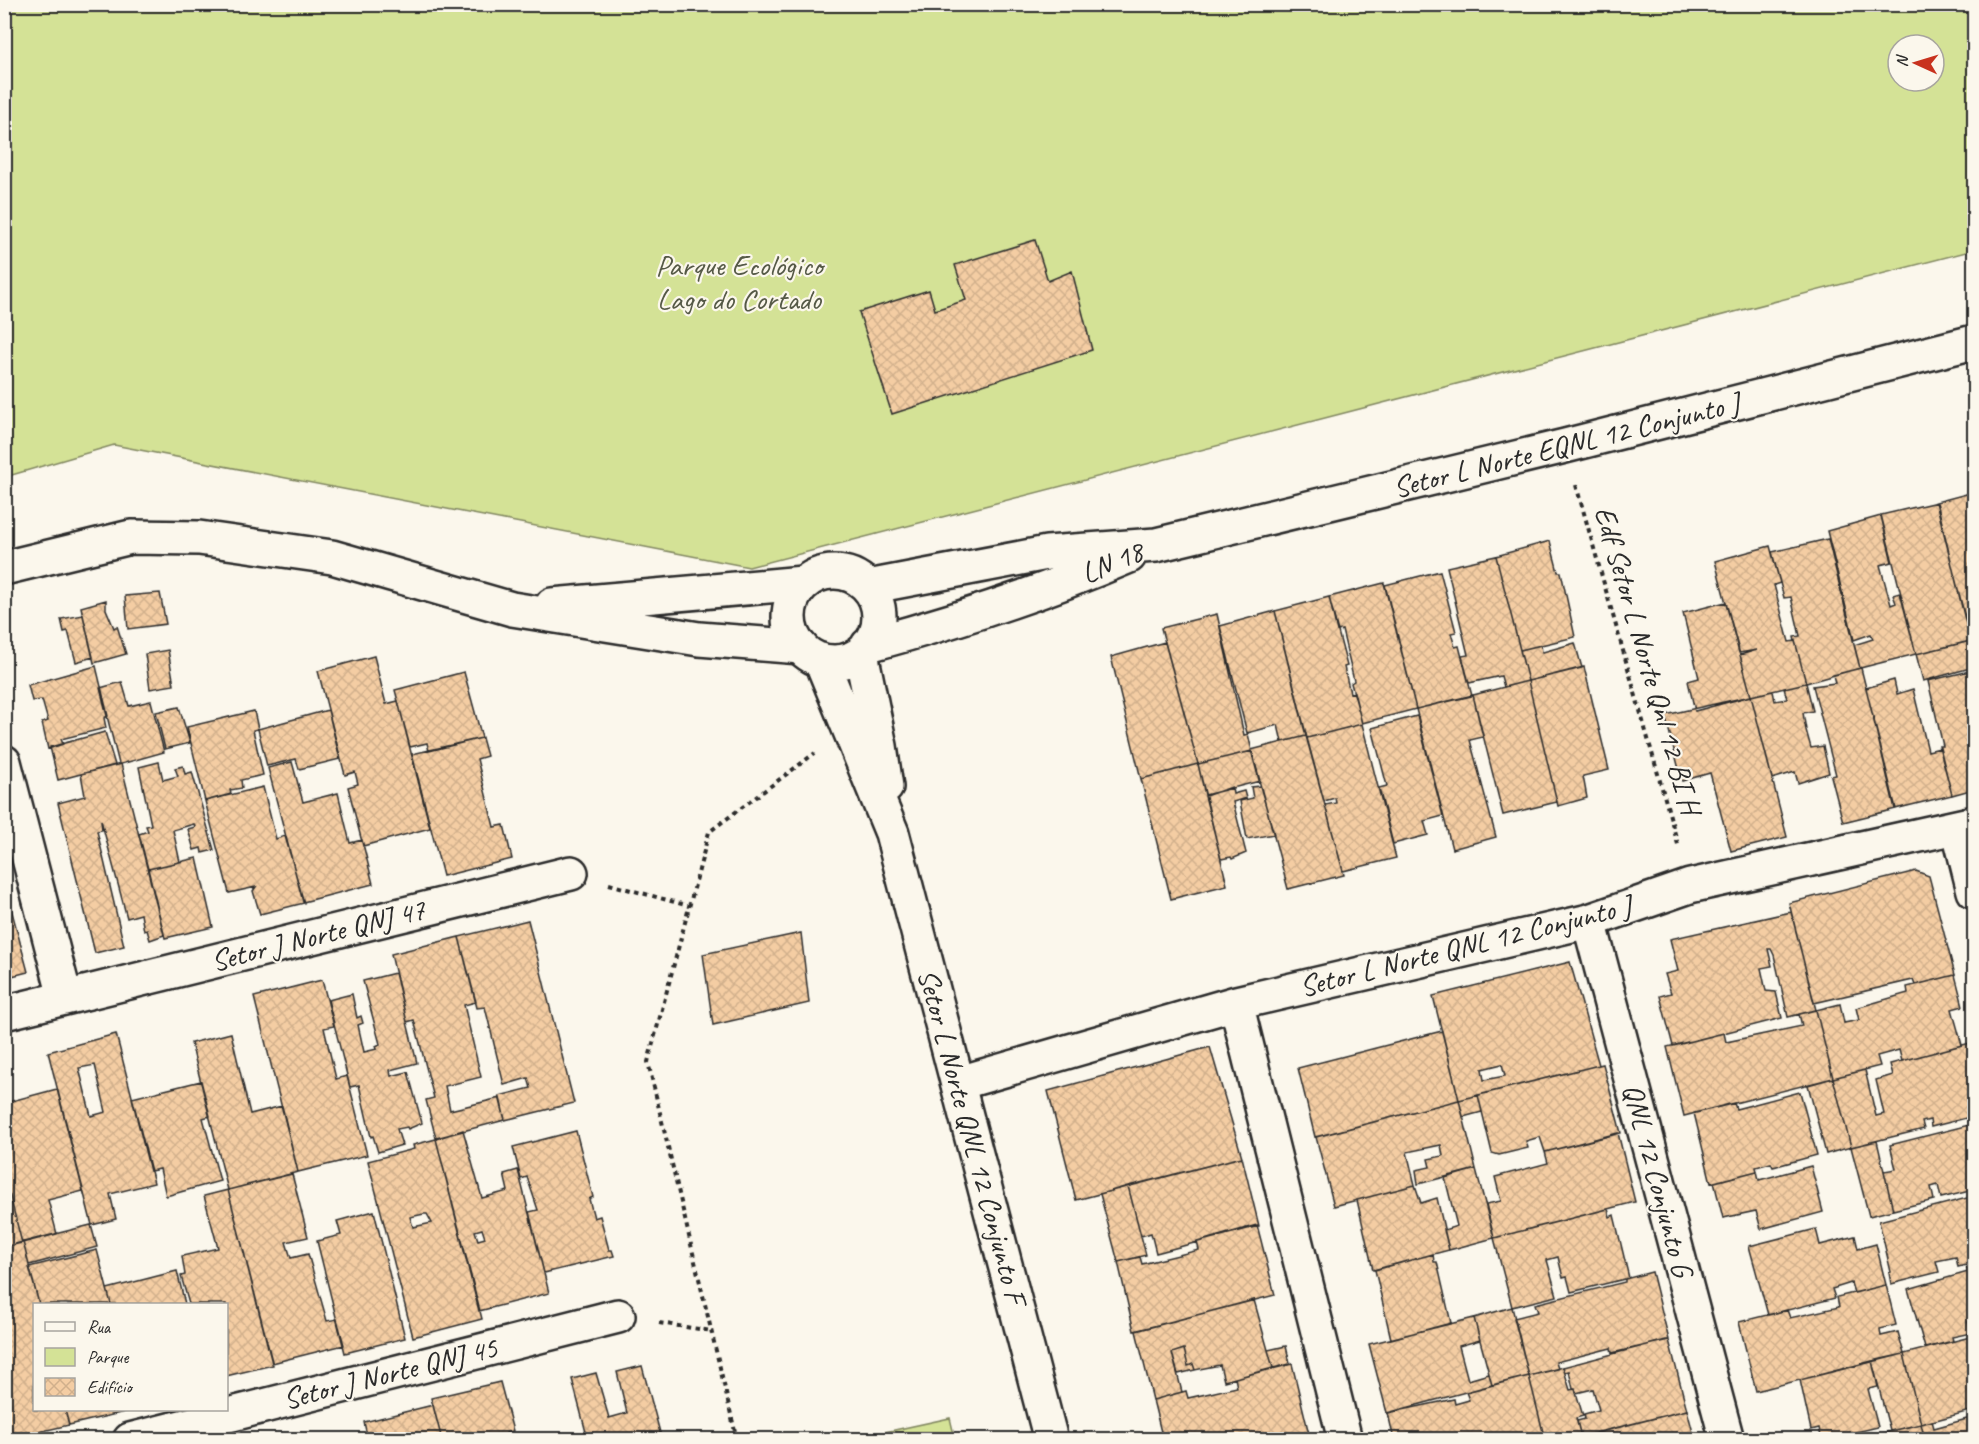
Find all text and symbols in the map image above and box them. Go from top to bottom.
north arrow [1886,33,1946,93]
text: N [1892,53,1913,68]
park label: Parque Ecológico Lago do Cortado [655,246,826,318]
street label: Setor L Norte EQNL 12 Conjunto J [1389,382,1748,506]
street label: Edf Setor L Norte Qnl 12 BI H [1586,502,1711,822]
street label: LN 18 [1075,531,1151,592]
street label: Setor L Norte QNL 12 Conjunto J [1295,885,1639,1006]
street label: Setor J Norte QNJ 47 [207,890,431,980]
street label: Setor L Norte QNL 12 Conjunto F [909,965,1037,1313]
street label: QNL 12 Conjunto G [1614,1080,1703,1284]
legend [33,1303,228,1411]
text: Rua [87,1316,112,1338]
street label: Setor J Norte QNJ 45 [279,1328,503,1418]
text: Parque [87,1346,129,1368]
text: Edifício [87,1376,133,1398]

